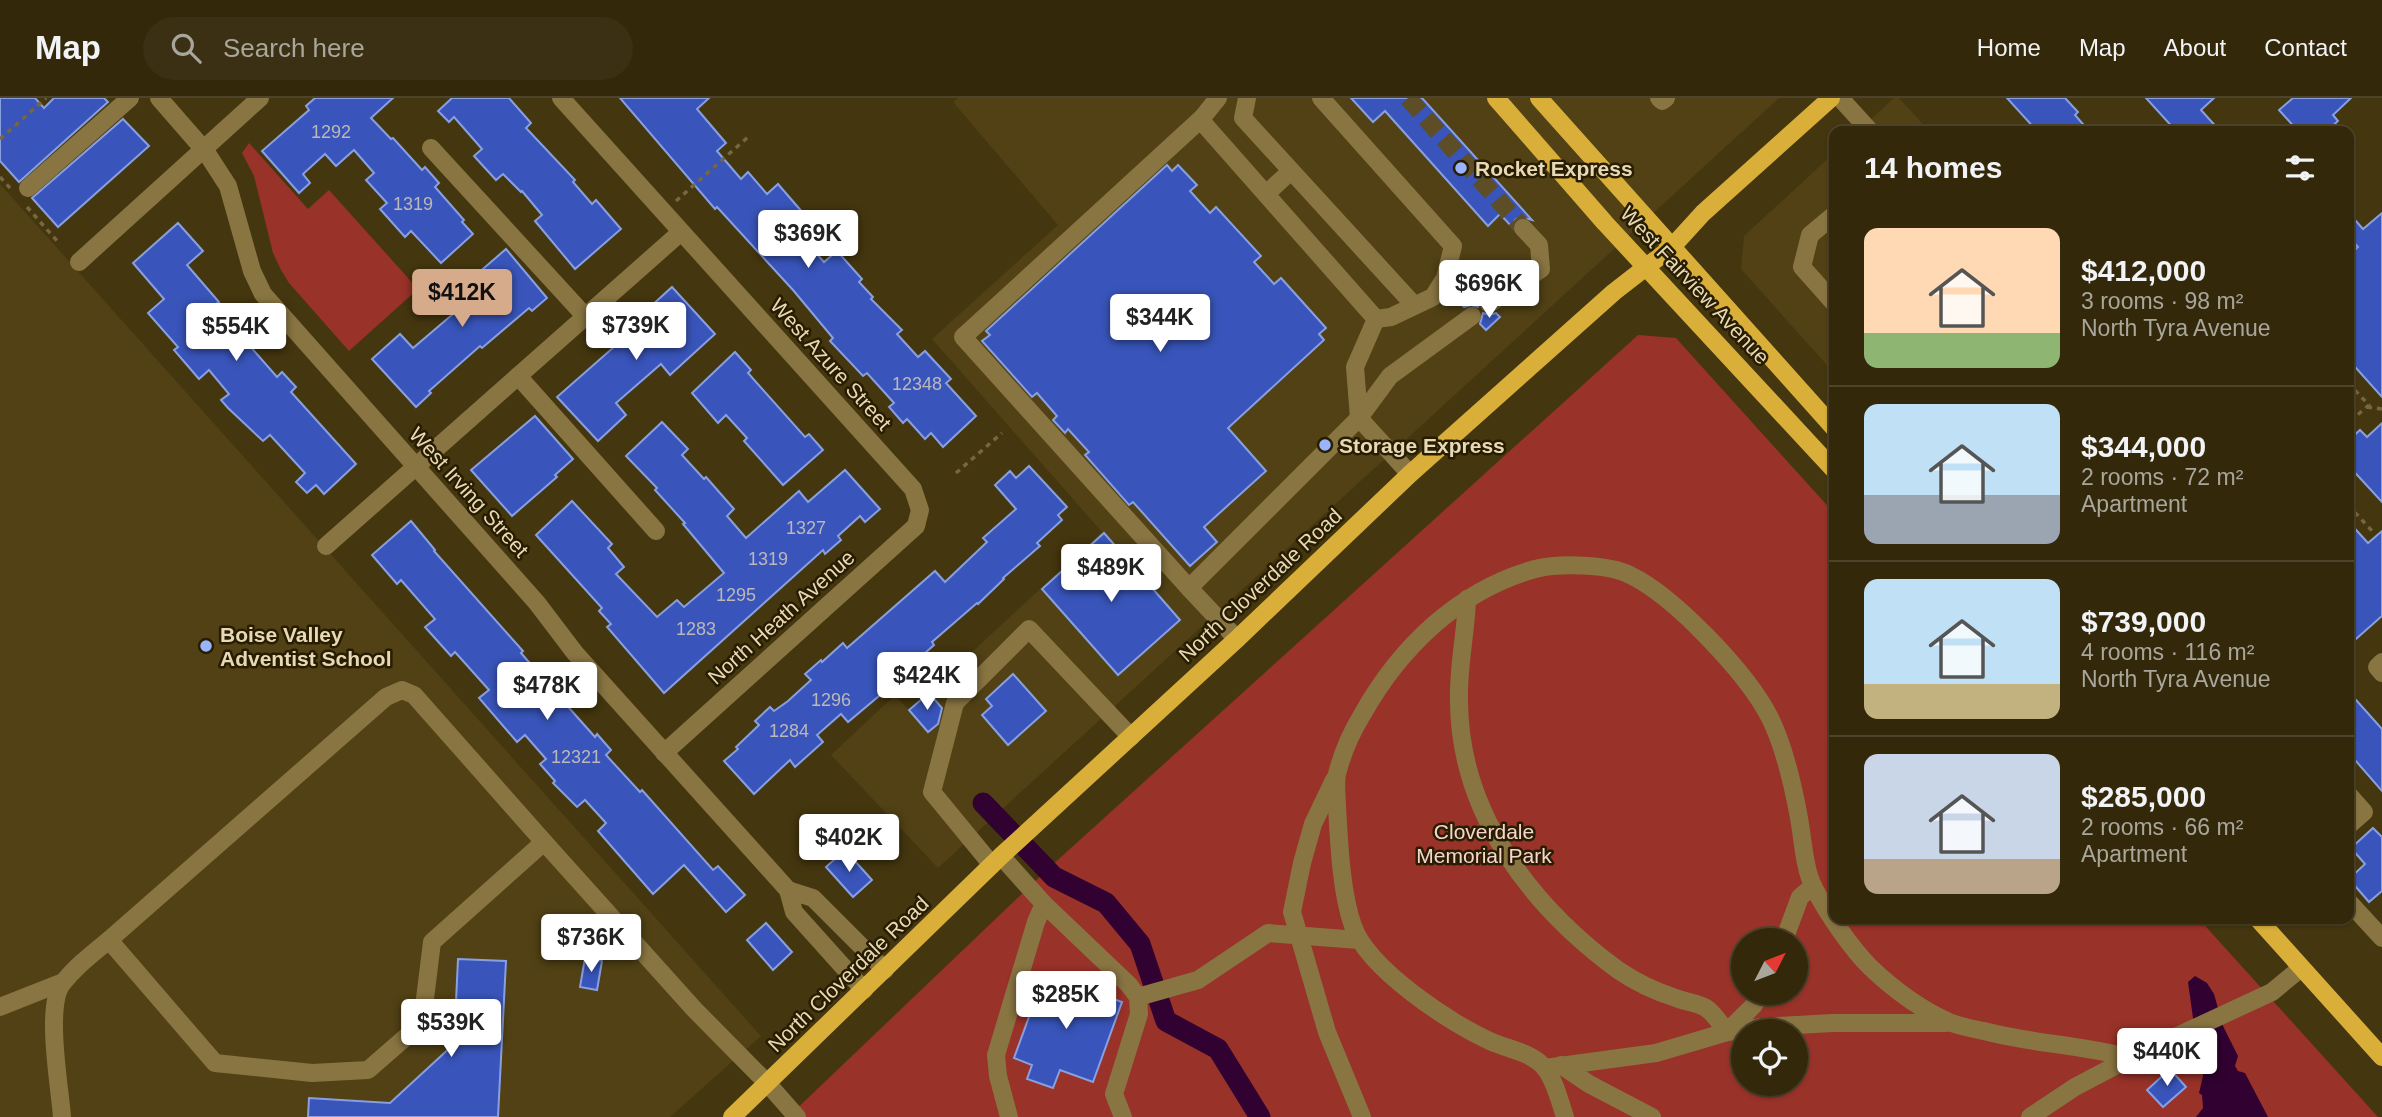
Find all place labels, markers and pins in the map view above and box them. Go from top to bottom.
place label: Rocket Express [1475,157,1633,180]
marker: Rocket Express [1453,160,1469,176]
pin: $369K [759,211,857,270]
pin: $696K [1440,260,1538,320]
pin: $412K [413,270,511,329]
pin: $344K [1111,294,1209,354]
pin: $739K [587,302,685,362]
pin: $554K [187,303,285,363]
place label: Storage Express [1339,434,1505,457]
marker: Storage Express [1317,437,1333,453]
pin: $489K [1062,545,1160,604]
place label: Boise Valley Adventist School [220,623,392,670]
marker: Boise Valley Adventist School [198,638,214,654]
pin: $424K [878,652,976,712]
pin: $478K [498,662,596,722]
pin: $402K [800,814,898,874]
pin: $736K [542,914,640,974]
pin: $285K [1017,972,1115,1031]
pin: $539K [402,1000,500,1059]
pin: $440K [2118,1028,2216,1088]

